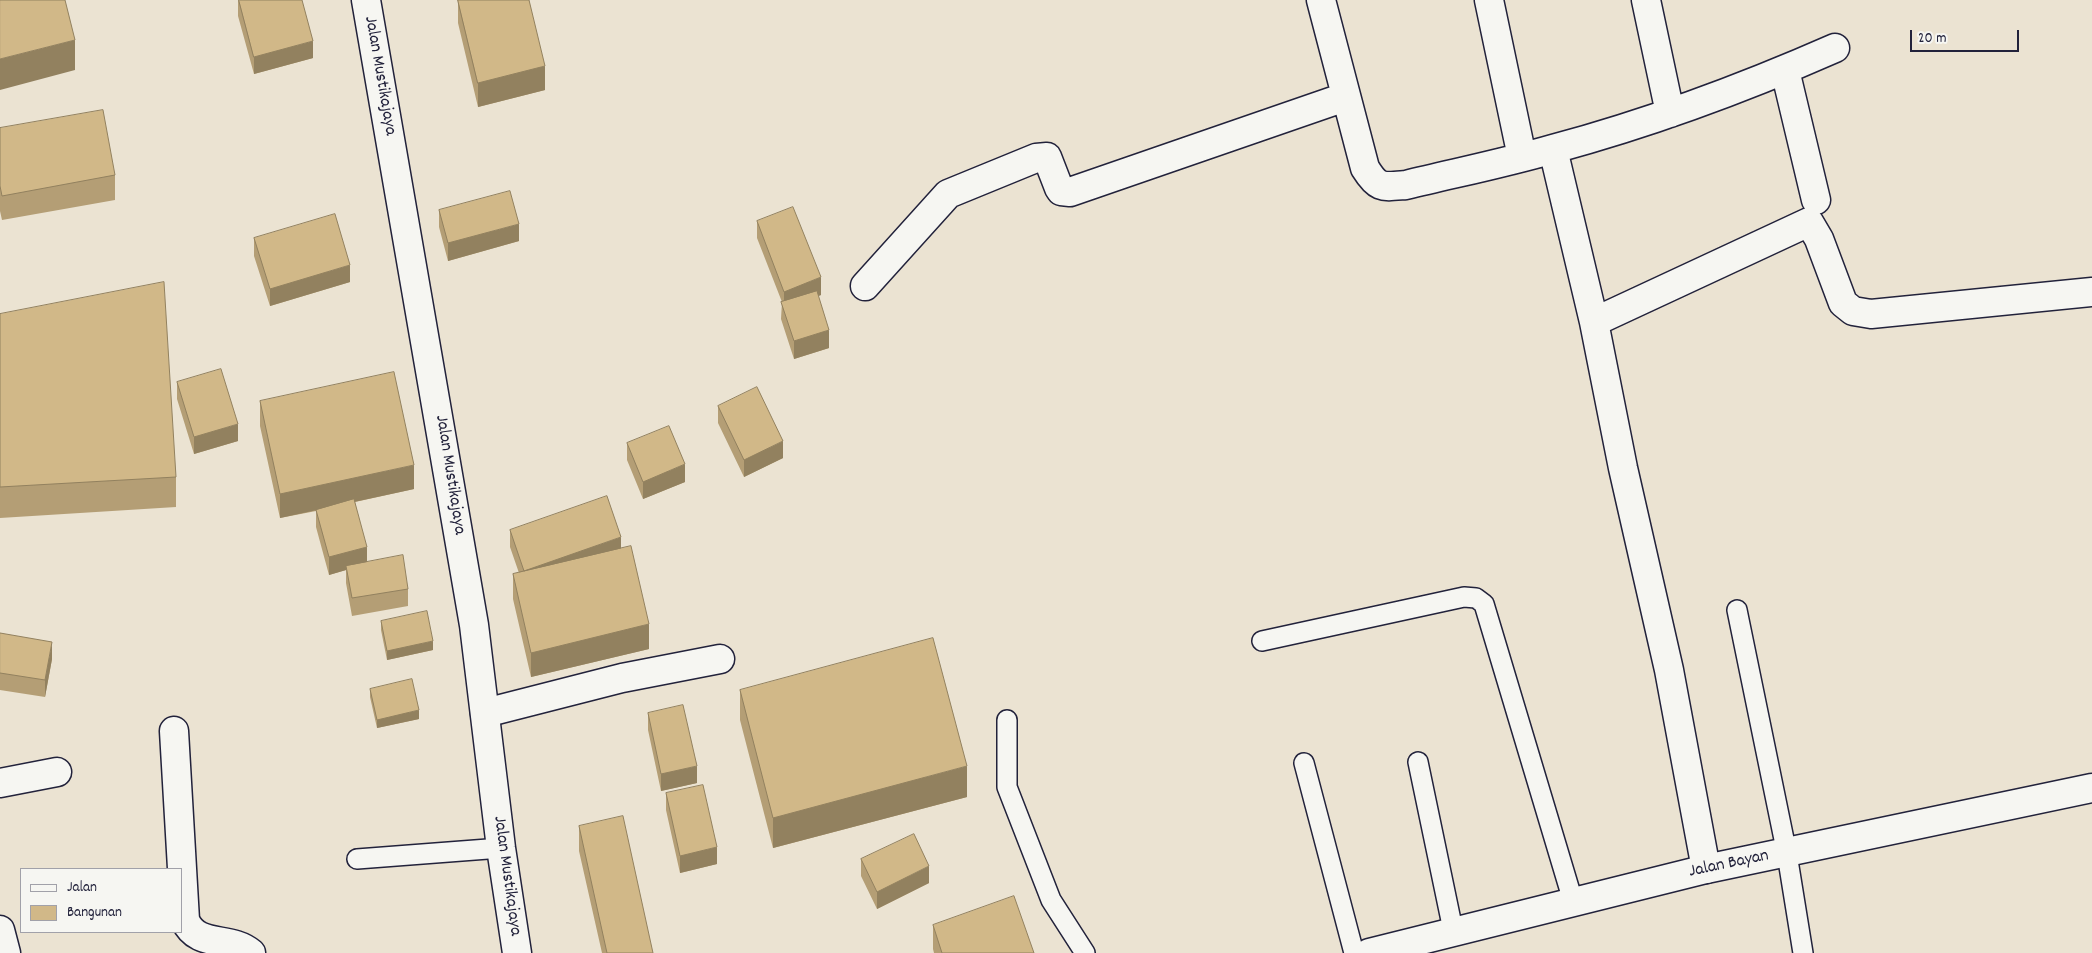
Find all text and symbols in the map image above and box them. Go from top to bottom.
street label: Jalan Mustikajaya [358,15,400,137]
scale bar [1912,20,2021,52]
text: 20 m [1918,28,1946,50]
street label: Jalan Mustikajaya [429,414,469,536]
street label: Jalan Mustikajaya [487,815,525,937]
street label: Jalan Bayan [1687,846,1771,884]
legend [20,868,182,933]
text: Jalan [67,877,97,899]
text: Bangunan [67,902,122,924]

